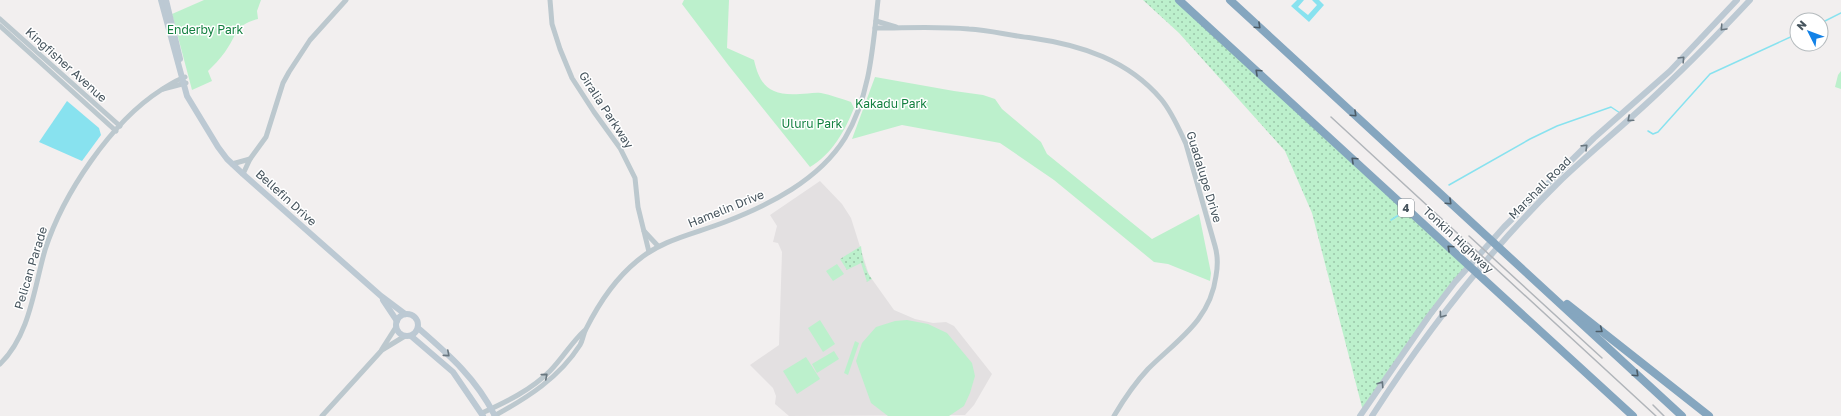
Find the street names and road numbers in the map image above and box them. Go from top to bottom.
street label: Kingfisher Avenue [22,24,110,105]
street label: Giralia Parkway [576,68,637,151]
street label: Guadalupe Drive [1183,129,1226,224]
street label: Marshall Road [1505,153,1574,222]
street label: Bellefin Drive [253,166,320,229]
street label: Hamelin Drive [686,186,766,231]
road number: 4 [1398,199,1414,217]
street label: Tonkin Highway [1420,203,1497,276]
street label: Pelican Parade [11,225,50,311]

